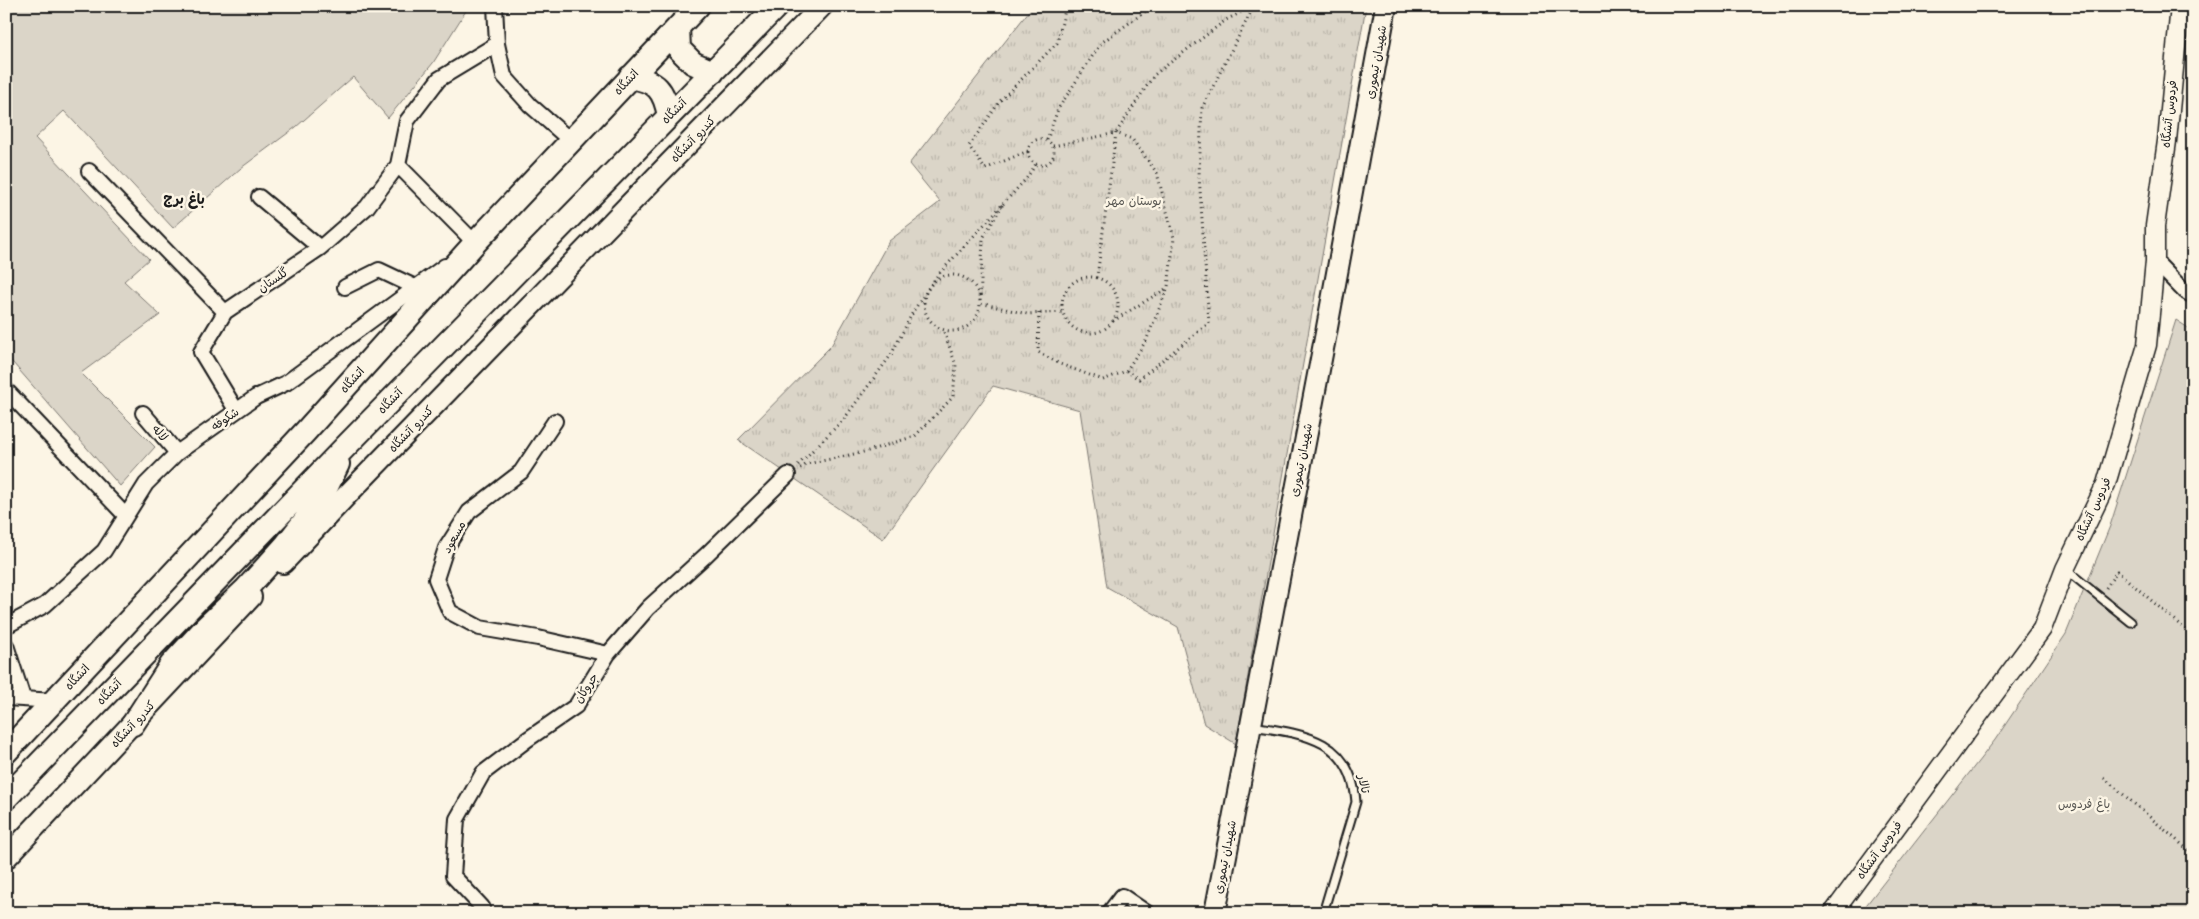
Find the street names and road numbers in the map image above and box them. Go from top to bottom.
street label: شهیدان تیموری [1360,24,1390,100]
street label: اتشگاه [608,64,642,98]
street label: فردوس آتشگاه [2155,79,2181,149]
street label: آتشگاه [656,93,691,127]
street label: کندرو آتشگاه [665,111,719,166]
street label: گلستان [253,262,291,296]
street label: اتشگاه [335,362,368,396]
street label: آتشگاه [372,383,407,417]
street label: کندرو آتشگاه [383,401,437,456]
street label: شکوفه [207,402,242,434]
street label: لاله [148,420,173,445]
street label: شهیدان تیموری [1284,422,1316,498]
street label: فردوس آتشگاه [2070,474,2115,543]
street label: مسعود [437,517,469,556]
street label: اتشگاه [59,659,93,693]
street label: جروکان [569,669,602,706]
street label: آتشگاه [91,674,126,708]
street label: کندرو آتشگاه [106,696,159,751]
street label: تالار [1354,772,1376,795]
street label: فردوس آتشگاه [1851,816,1906,882]
street label: شهیدان تیموری [1208,819,1240,895]

